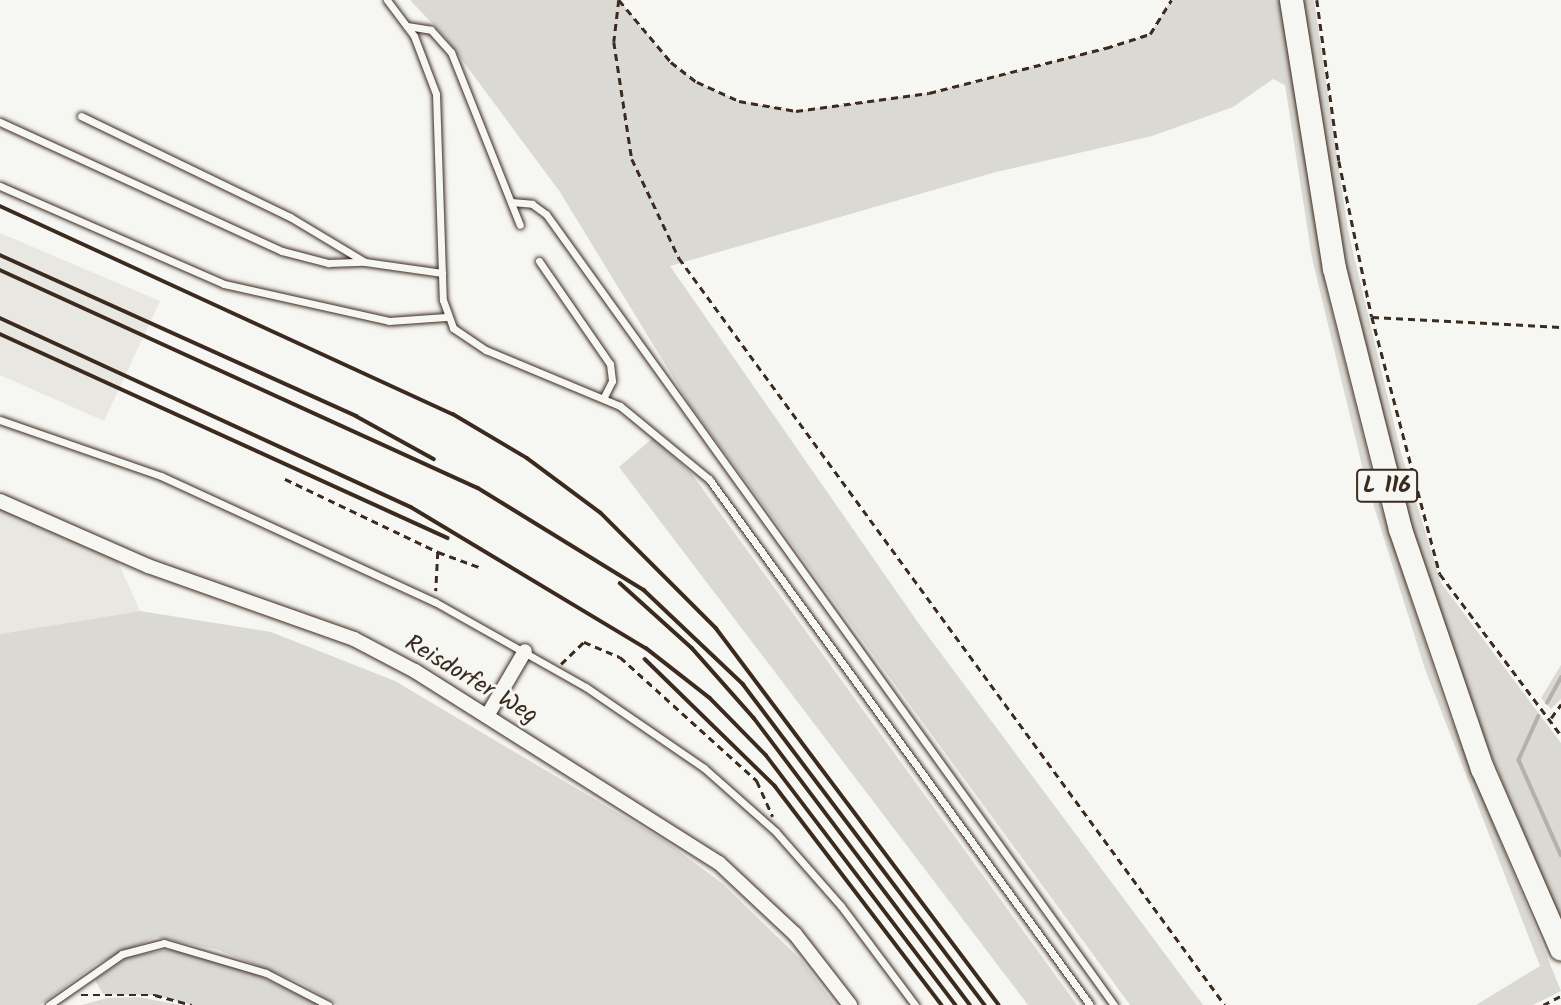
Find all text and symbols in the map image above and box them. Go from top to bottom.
road number: L 116 [1356,466,1418,506]
street label: Reisdorfer Weg [399,629,543,731]

